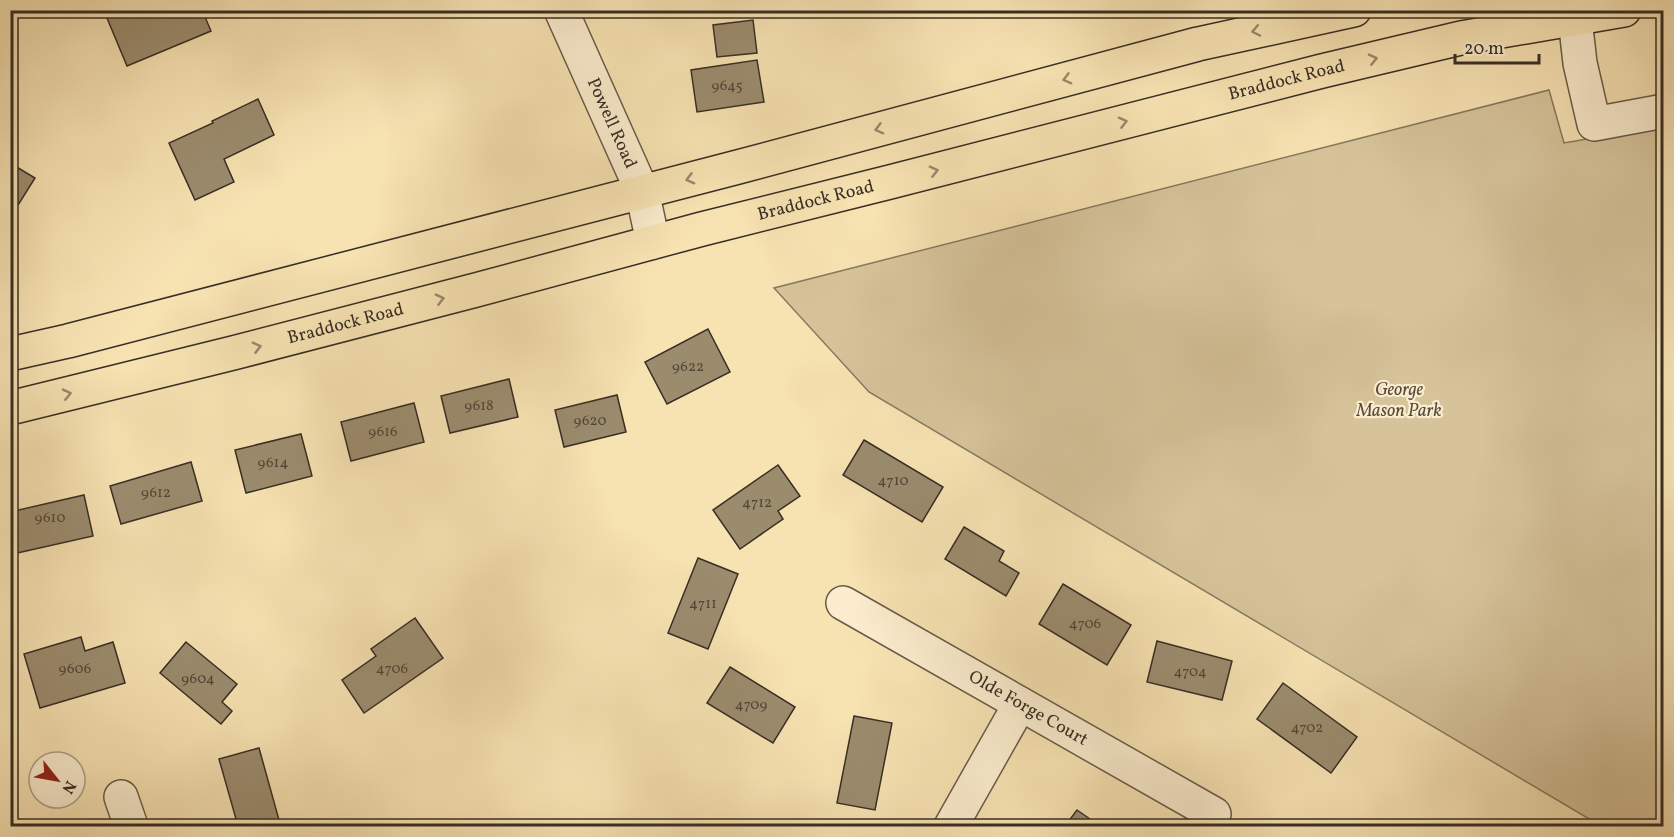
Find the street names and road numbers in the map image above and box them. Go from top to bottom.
street label: Braddock Road [1226,54,1347,107]
street label: Powell Road [580,74,643,173]
street label: Braddock Road [755,174,877,227]
street label: Braddock Road [285,297,406,351]
street label: Olde Forge Court [964,664,1093,752]

